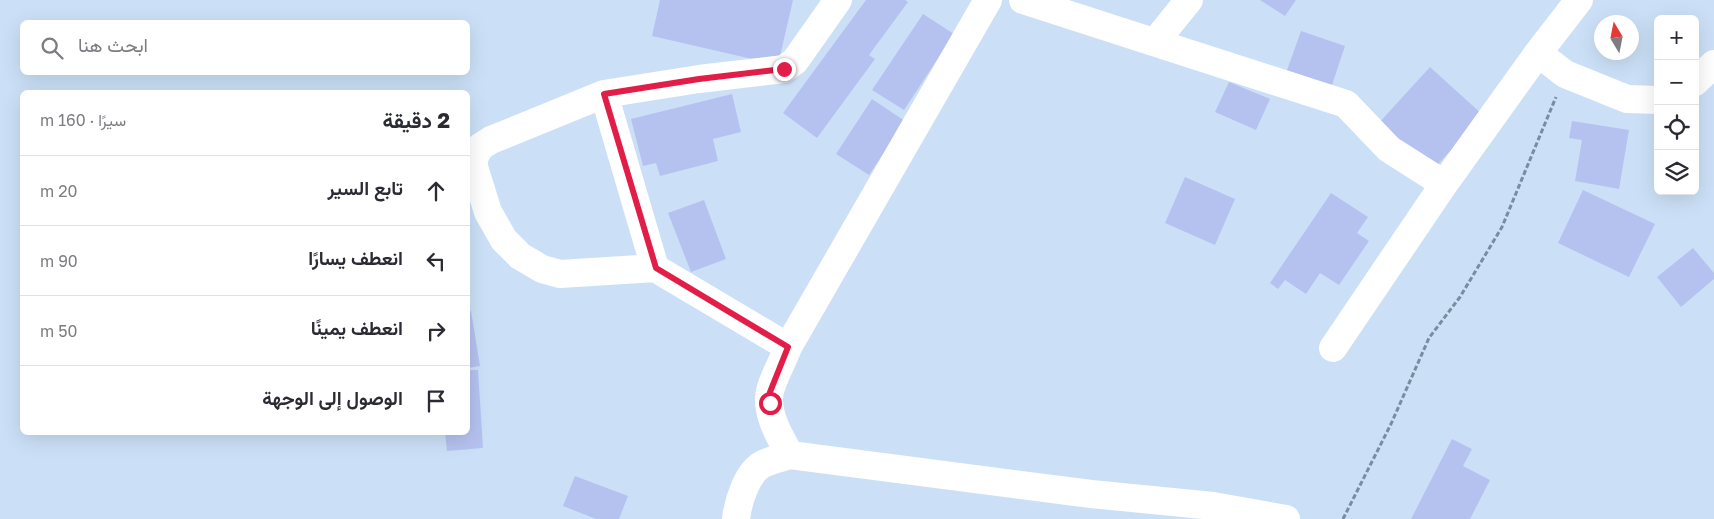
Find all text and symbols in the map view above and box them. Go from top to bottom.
north arrow [1594,15,1639,60]
map controls [1654,15,1699,195]
button: + [1654,15,1699,60]
search box [20,20,470,75]
text: ابحث هنا [78,33,148,56]
icon: search [38,34,66,62]
route end [773,58,796,81]
button: − [1654,60,1699,105]
button: locate [1654,105,1699,150]
text: 2 دقيقة [382,107,450,133]
text: سيرًا · 160 m [40,110,126,130]
button: layers [1654,150,1699,195]
text: تابع السير [327,176,403,199]
icon: ahead [422,177,450,205]
text: 20 m [40,181,77,201]
text: انعطف يسارًا [308,246,403,269]
icon: left [422,247,450,275]
text: 90 m [40,251,78,271]
text: انعطف يمينًا [311,316,403,339]
icon: right [422,317,450,345]
text: 50 m [40,321,77,341]
text: الوصول إلى الوجهة [262,386,403,409]
icon: arrive [422,387,450,415]
route start [759,392,782,415]

